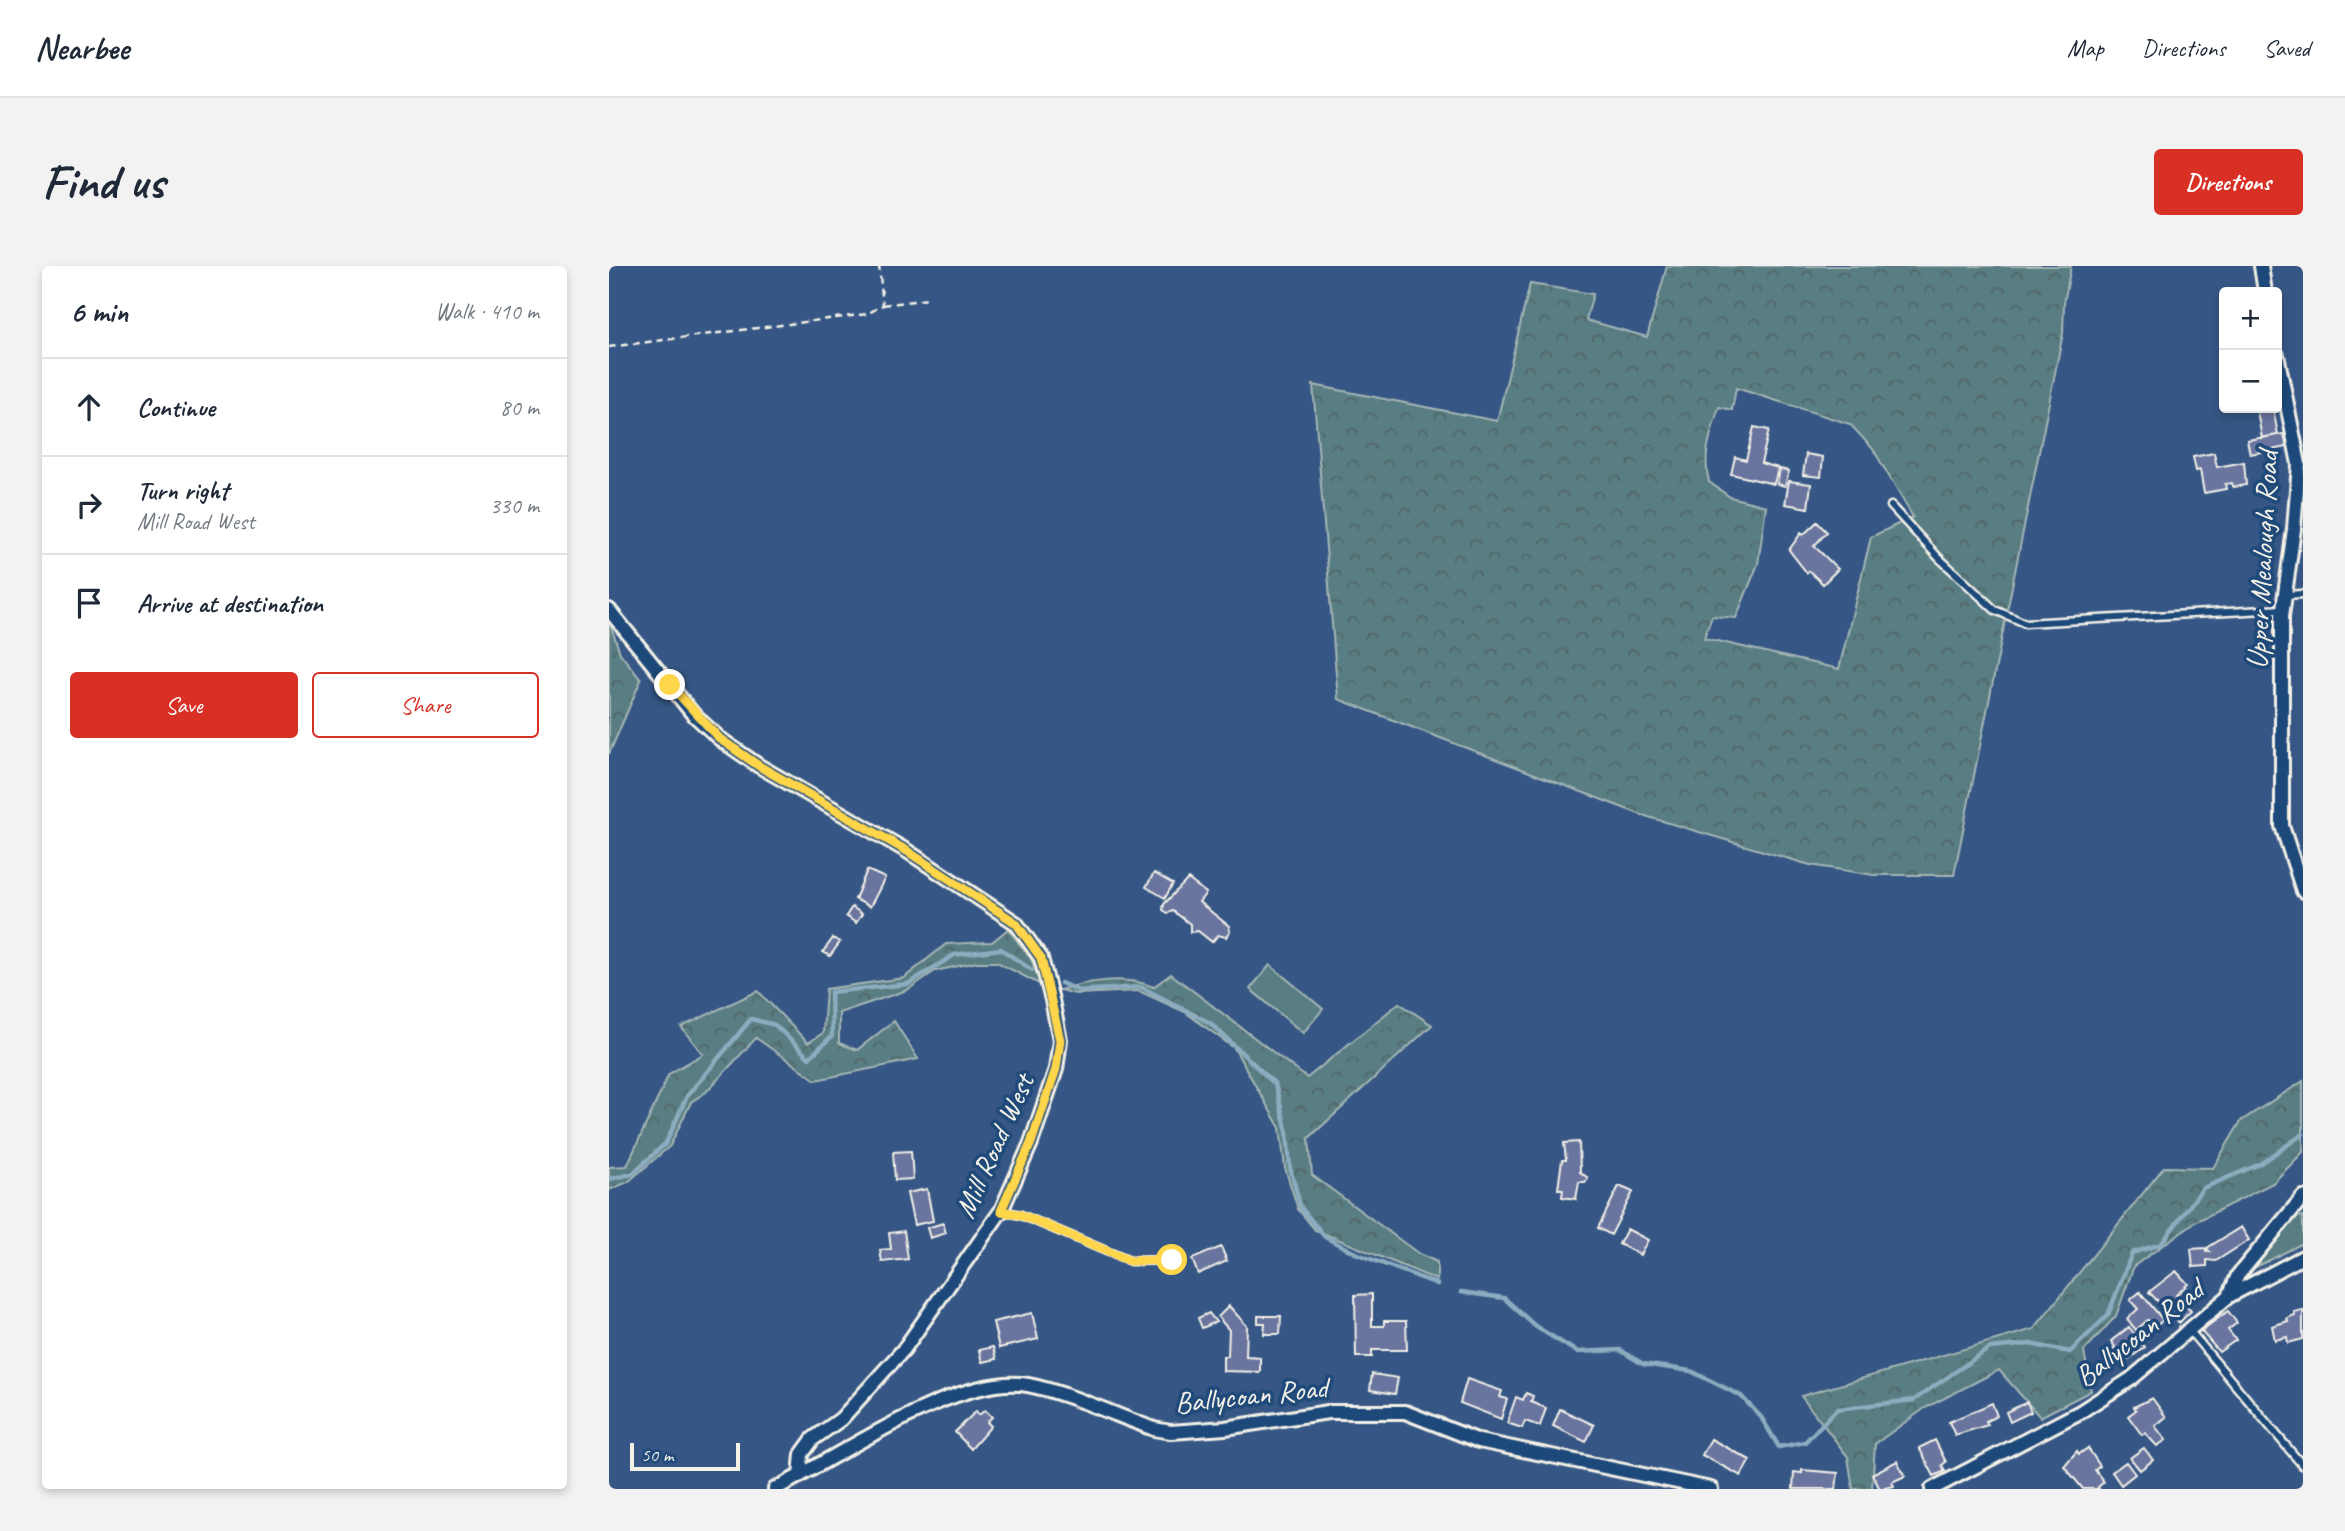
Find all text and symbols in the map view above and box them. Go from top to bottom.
text: Nearbee [35,27,129,69]
text: Map [2067,33,2104,63]
text: Directions [2142,33,2225,63]
text: Saved [2263,33,2310,63]
button: Directions [2154,149,2303,215]
text: Find us [42,151,164,213]
map controls [2219,287,2282,413]
button: + [2219,287,2282,350]
text: 6 min [70,293,128,331]
text: Walk · 410 m [435,297,539,326]
button: − [2219,350,2282,413]
icon: ahead [70,388,108,426]
text: Continue [137,391,215,424]
text: 80 m [500,393,539,422]
street label: Upper Mealough Road [2237,446,2287,670]
text: Turn right [137,474,228,507]
icon: right [70,486,108,524]
text: 330 m [490,491,539,520]
text: Mill Road West [137,507,255,536]
icon: arrive [70,584,108,622]
text: Arrive at destination [137,587,323,620]
route end [654,669,685,700]
button: Save [70,672,298,738]
button: Share [312,672,539,738]
street label: Mill Road West [945,1065,1044,1224]
route start [1156,1244,1187,1275]
street label: Ballycoan Road [2067,1268,2215,1395]
street label: Ballycoan Road [1173,1368,1334,1422]
scale bar [630,1440,740,1472]
text: 50 m [641,1443,673,1467]

